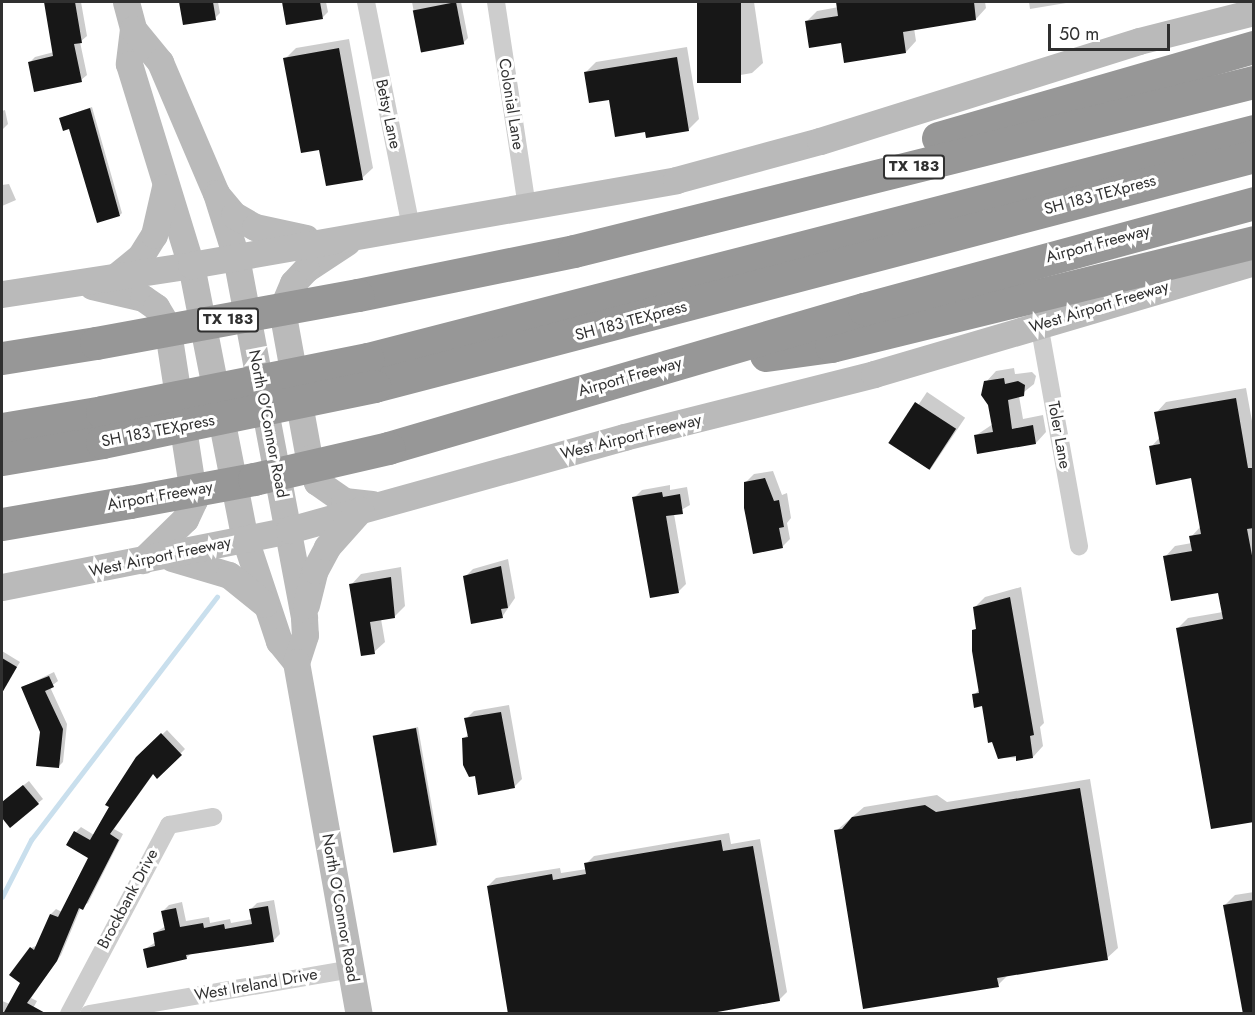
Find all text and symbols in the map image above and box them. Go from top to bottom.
scale bar [1051,12,1172,50]
text: 50 m [1059,21,1099,47]
street label: Colonial Lane [494,57,528,151]
street label: Betsy Lane [371,77,405,151]
road number: TX 183 [882,155,946,179]
street label: SH 183 TEXpress [1042,171,1158,219]
street label: Airport Freeway [1044,221,1152,267]
street label: West Airport Freeway [1027,277,1171,337]
street label: SH 183 TEXpress [573,297,689,345]
road number: TX 183 [196,308,260,332]
street label: North O'Connor Road [244,348,292,500]
street label: Airport Freeway [576,353,684,401]
street label: Toler Lane [1044,400,1074,470]
street label: West Airport Freeway [558,410,704,464]
street label: SH 183 TEXpress [100,411,216,451]
street label: Airport Freeway [106,477,214,515]
street label: West Airport Freeway [87,533,233,581]
street label: North O'Connor Road [317,832,363,984]
street label: Brockbank Drive [94,846,162,952]
street label: West Ireland Drive [193,965,319,1005]

